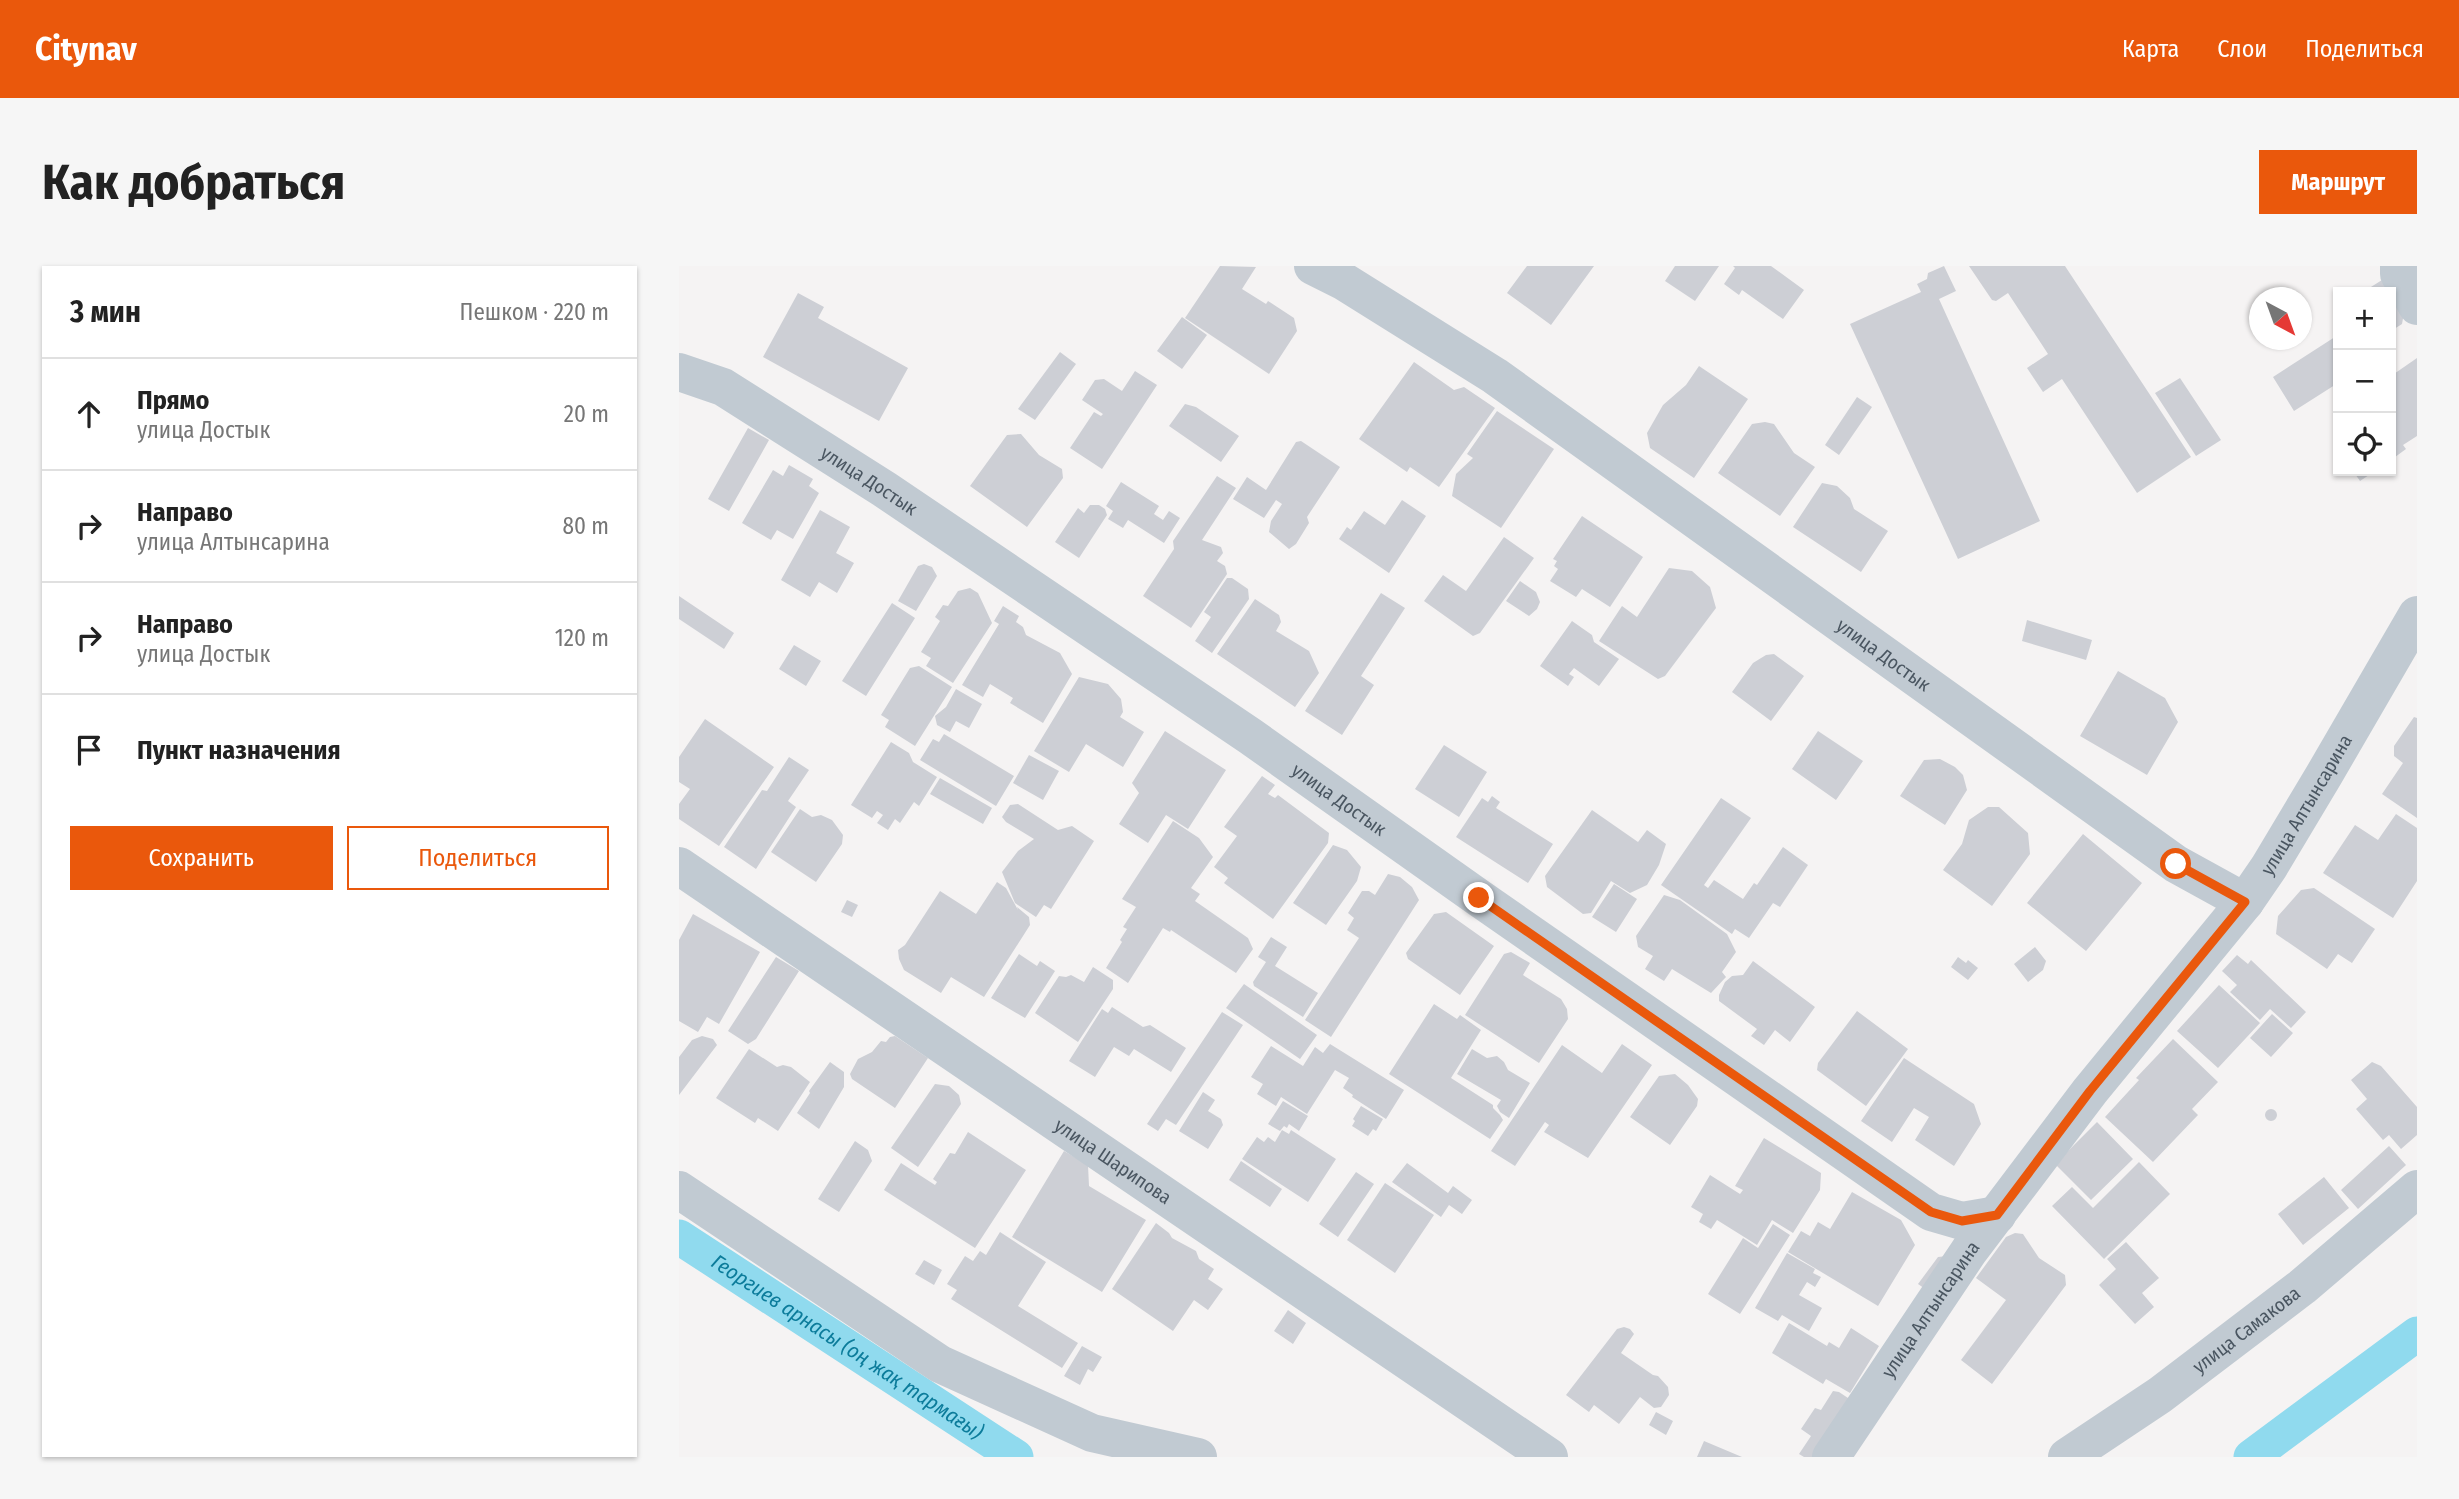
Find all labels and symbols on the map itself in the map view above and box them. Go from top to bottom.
north arrow [2249,287,2312,350]
street label: улица Достык [817,441,922,520]
street label: улица Достык [1832,614,1935,696]
street label: улица Алтынсарина [2256,730,2357,880]
street label: улица Достык [1287,758,1391,841]
route start [2160,848,2191,879]
route end [1463,882,1494,913]
street label: улица Шарипова [1050,1114,1176,1209]
street label: улица Алтынсарина [1877,1237,1984,1382]
water label: Георгиев арнасы (оң жақ тармағы) [707,1249,988,1445]
street label: улица Самакова [2188,1282,2305,1378]

